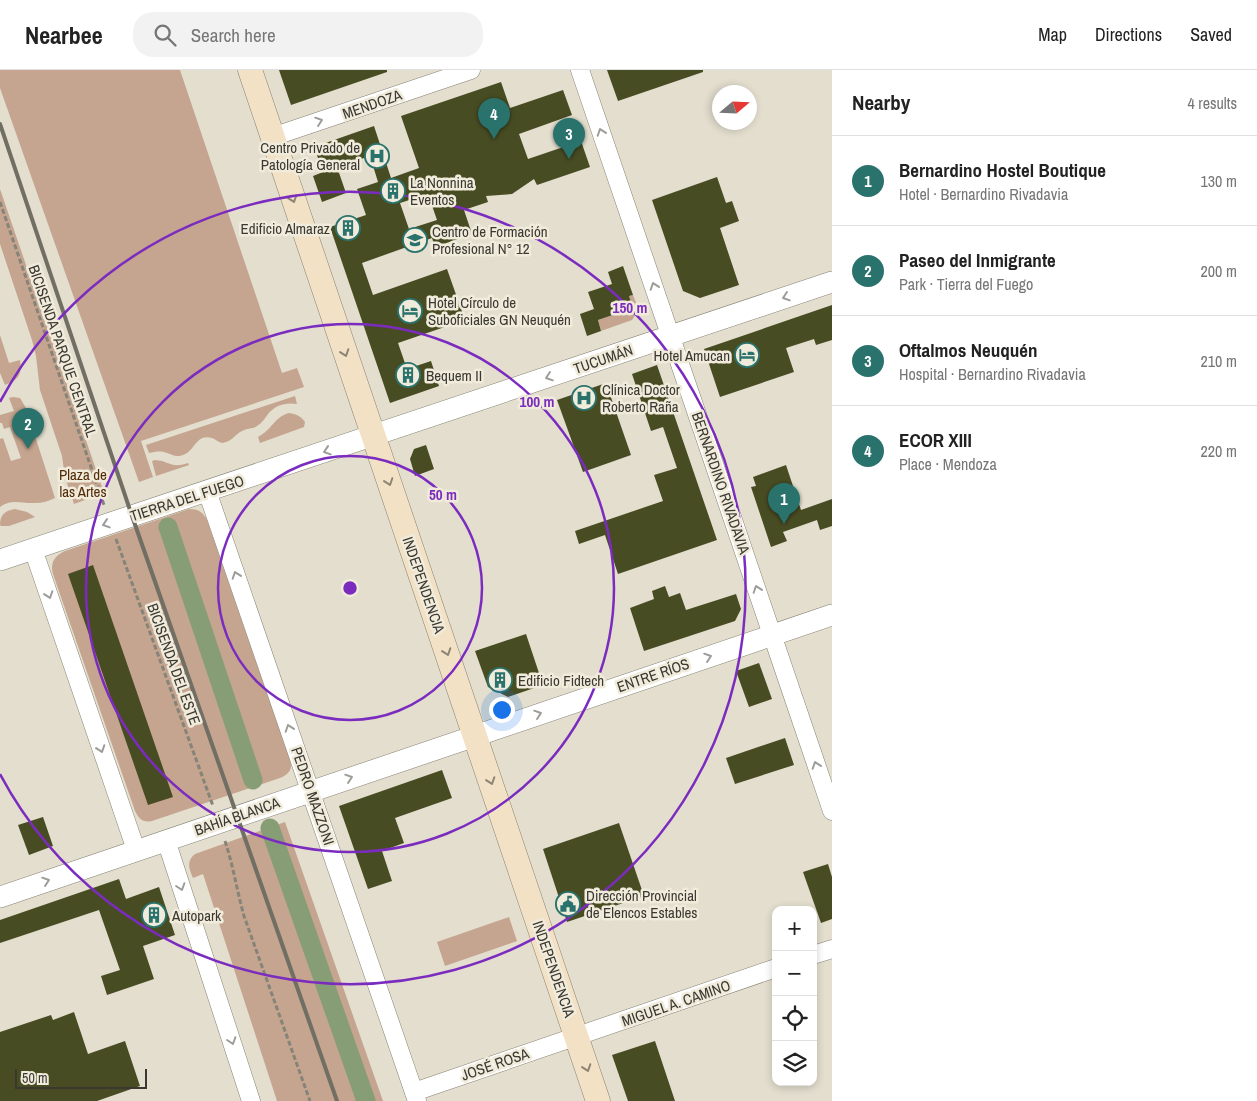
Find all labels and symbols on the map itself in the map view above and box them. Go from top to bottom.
street label: MENDOZA [339,84,405,124]
north arrow [712,85,757,130]
pin: 4 [478,98,510,139]
one-way arrow [314,117,322,127]
pin: 3 [553,118,585,159]
one-way arrow [597,128,607,137]
place label: Centro Privado de Patología General [260,137,360,175]
hospital icon: Centro Privado de Patología General [364,143,390,169]
place label: La Nonnina Eventos [410,172,474,210]
building icon: La Nonnina Eventos [380,178,406,204]
one-way arrow [287,194,297,203]
building icon: Edificio Almaraz [335,215,361,241]
place label: Edificio Almaraz [240,218,330,239]
place label: Centro de Formación Profesional N° 12 [432,221,548,259]
school or university icon: Centro de Formación Profesional N° 12 [402,227,428,253]
street label: BICISENDA PARQUE CENTRAL [24,262,102,440]
one-way arrow [650,282,660,291]
place label: Hotel Círculo de Suboficiales GN Neuquén [428,292,571,330]
one-way arrow [782,292,790,302]
text: 150 m [613,297,647,318]
hotel icon: Hotel Círculo de Suboficiales GN Neuquén [397,298,423,324]
street label: TUCUMÁN [571,339,635,379]
hotel icon: Hotel Amucan [734,342,760,368]
place label: Hotel Amucan [653,345,730,366]
one-way arrow [340,348,350,357]
building icon: Bequem II [395,362,421,388]
place label: Bequem II [426,365,482,386]
one-way arrow [545,371,554,381]
place label: Clínica Doctor Roberto Raña [602,379,680,417]
hospital icon: Clínica Doctor Roberto Raña [571,385,597,411]
text: 100 m [520,391,554,412]
pin: 2 [12,408,44,449]
street label: BERNARDINO RIVADAVIA [687,409,755,558]
one-way arrow [324,446,332,456]
park label: Plaza de las Artes [59,464,107,502]
street label: TIERRA DEL FUEGO [127,470,247,526]
one-way arrow [383,477,393,486]
pin: 1 [768,483,800,524]
text: 50 m [429,484,457,505]
one-way arrow [103,519,111,529]
street label: INDEPENDENCIA [398,534,451,637]
one-way arrow [232,571,242,580]
centre of rings [341,579,359,597]
one-way arrow [752,585,762,594]
one-way arrow [43,590,53,598]
street label: BICISENDA DEL ESTE [142,600,206,728]
one-way arrow [441,648,451,656]
one-way arrow [704,652,712,662]
street label: ENTRE RÍOS [614,653,692,697]
building icon: Edificio Fidtech [487,667,513,693]
place label: Edificio Fidtech [518,670,604,691]
your location [489,697,515,723]
one-way arrow [533,710,542,720]
one-way arrow [285,725,295,733]
one-way arrow [95,744,105,752]
street label: PEDRO MAZZONI [286,744,340,848]
one-way arrow [812,761,822,769]
one-way arrow [344,774,353,784]
one-way arrow [485,777,495,785]
street label: BAHÍA BLANCA [192,791,283,840]
one-way arrow [41,877,50,887]
one-way arrow [175,882,185,890]
place label: Dirección Provincial de Elencos Estables [586,885,697,923]
public building icon: Dirección Provincial de Elencos Estables [555,891,581,917]
building icon: Autopark [141,902,167,928]
place label: Autopark [171,905,222,926]
street label: INDEPENDENCIA [528,918,581,1021]
street label: MIGUEL A. CAMINO [619,975,733,1031]
one-way arrow [226,1036,236,1045]
street label: JOSÉ ROSA [458,1042,532,1085]
one-way arrow [581,1064,591,1072]
scale bar [15,1066,148,1089]

